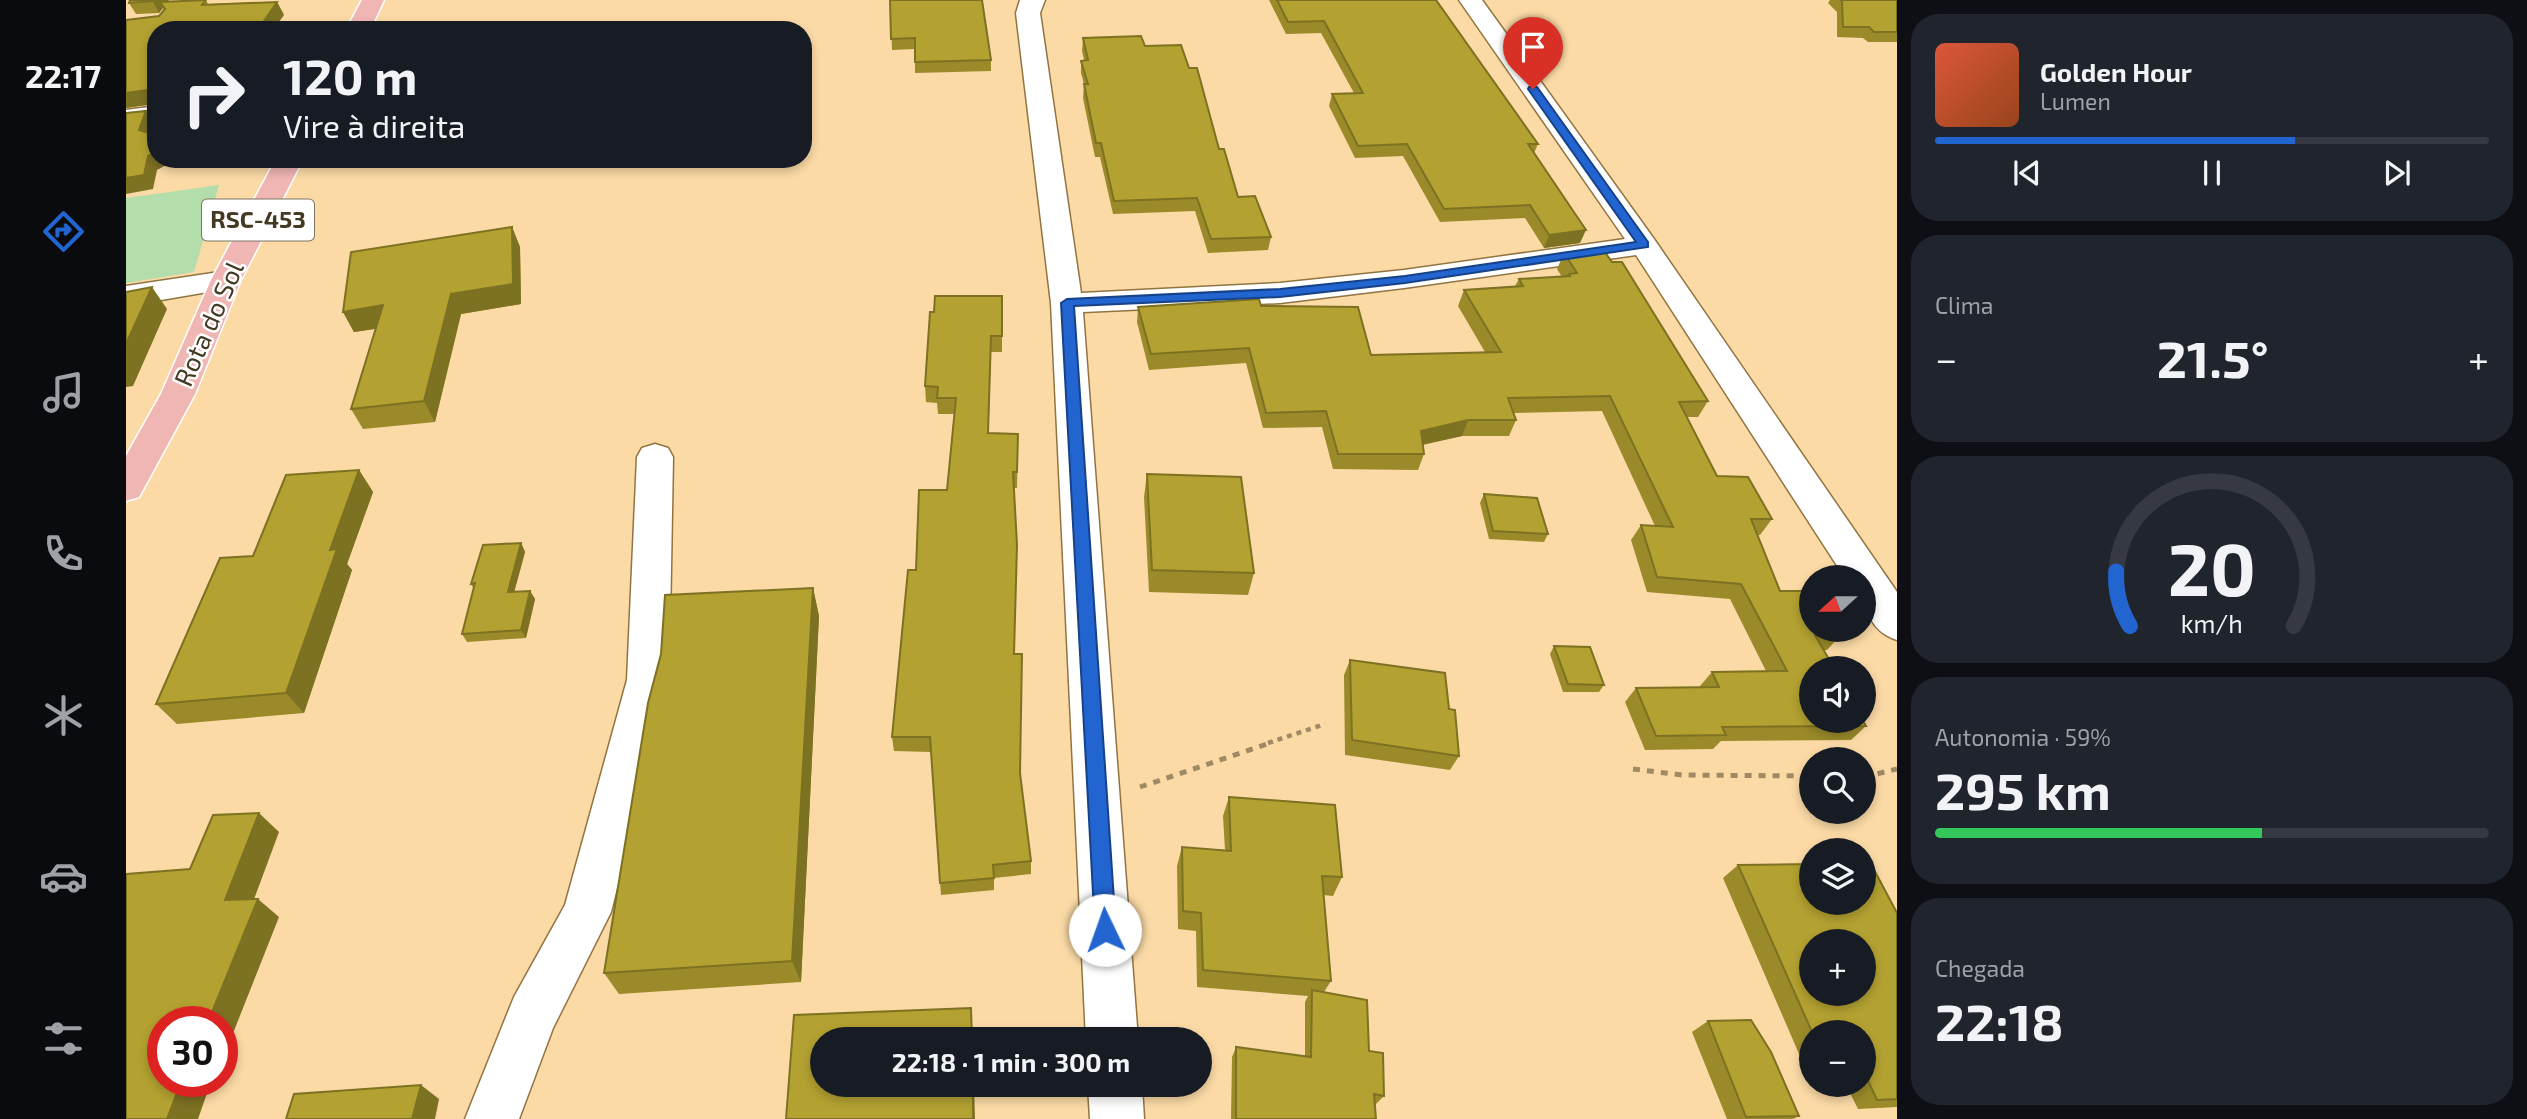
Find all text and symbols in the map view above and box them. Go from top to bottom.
pin [1503,17,1563,89]
icon: arrive [1514,28,1552,66]
text: 120 m [283,46,417,105]
icon: right [168,49,259,140]
text: 22:17 [25,56,101,94]
text: Golden Hour [2040,56,2192,87]
text: Lumen [2040,87,2111,115]
text: Vire à direita [283,106,465,144]
icon: previous [2008,154,2046,192]
icon: pause [2193,154,2231,192]
icon: next [2378,154,2416,192]
road number: RSC-453 [202,200,314,240]
icon: directions [39,207,88,256]
street label: Rota do Sol [166,256,249,391]
text: Clima [1935,291,1993,319]
text: 21.5° [2157,326,2269,388]
text: − [1935,335,1957,381]
text: + [2468,335,2489,381]
icon: music [39,368,88,417]
text: 20 [2168,523,2256,611]
icon: phone [39,529,88,578]
north arrow [1799,565,1876,642]
map controls [1799,565,1876,1097]
text: km/h [2181,607,2243,637]
button: sound [1799,656,1876,733]
icon: climate [39,691,88,740]
text: Autonomia · 59% [1935,723,2111,751]
button: search [1799,747,1876,824]
text: 295 km [1935,758,2111,820]
button: layers [1799,838,1876,915]
icon: car [39,852,88,901]
position arrow [1068,893,1142,967]
button: + [1799,929,1876,1006]
text: Chegada [1935,954,2025,982]
text: 22:18 [1935,989,2064,1051]
speed limit sign: 30 [147,1006,238,1097]
icon: filters [39,1014,88,1063]
button: − [1799,1020,1876,1097]
text: 22:18 · 1 min · 300 m [892,1046,1130,1077]

